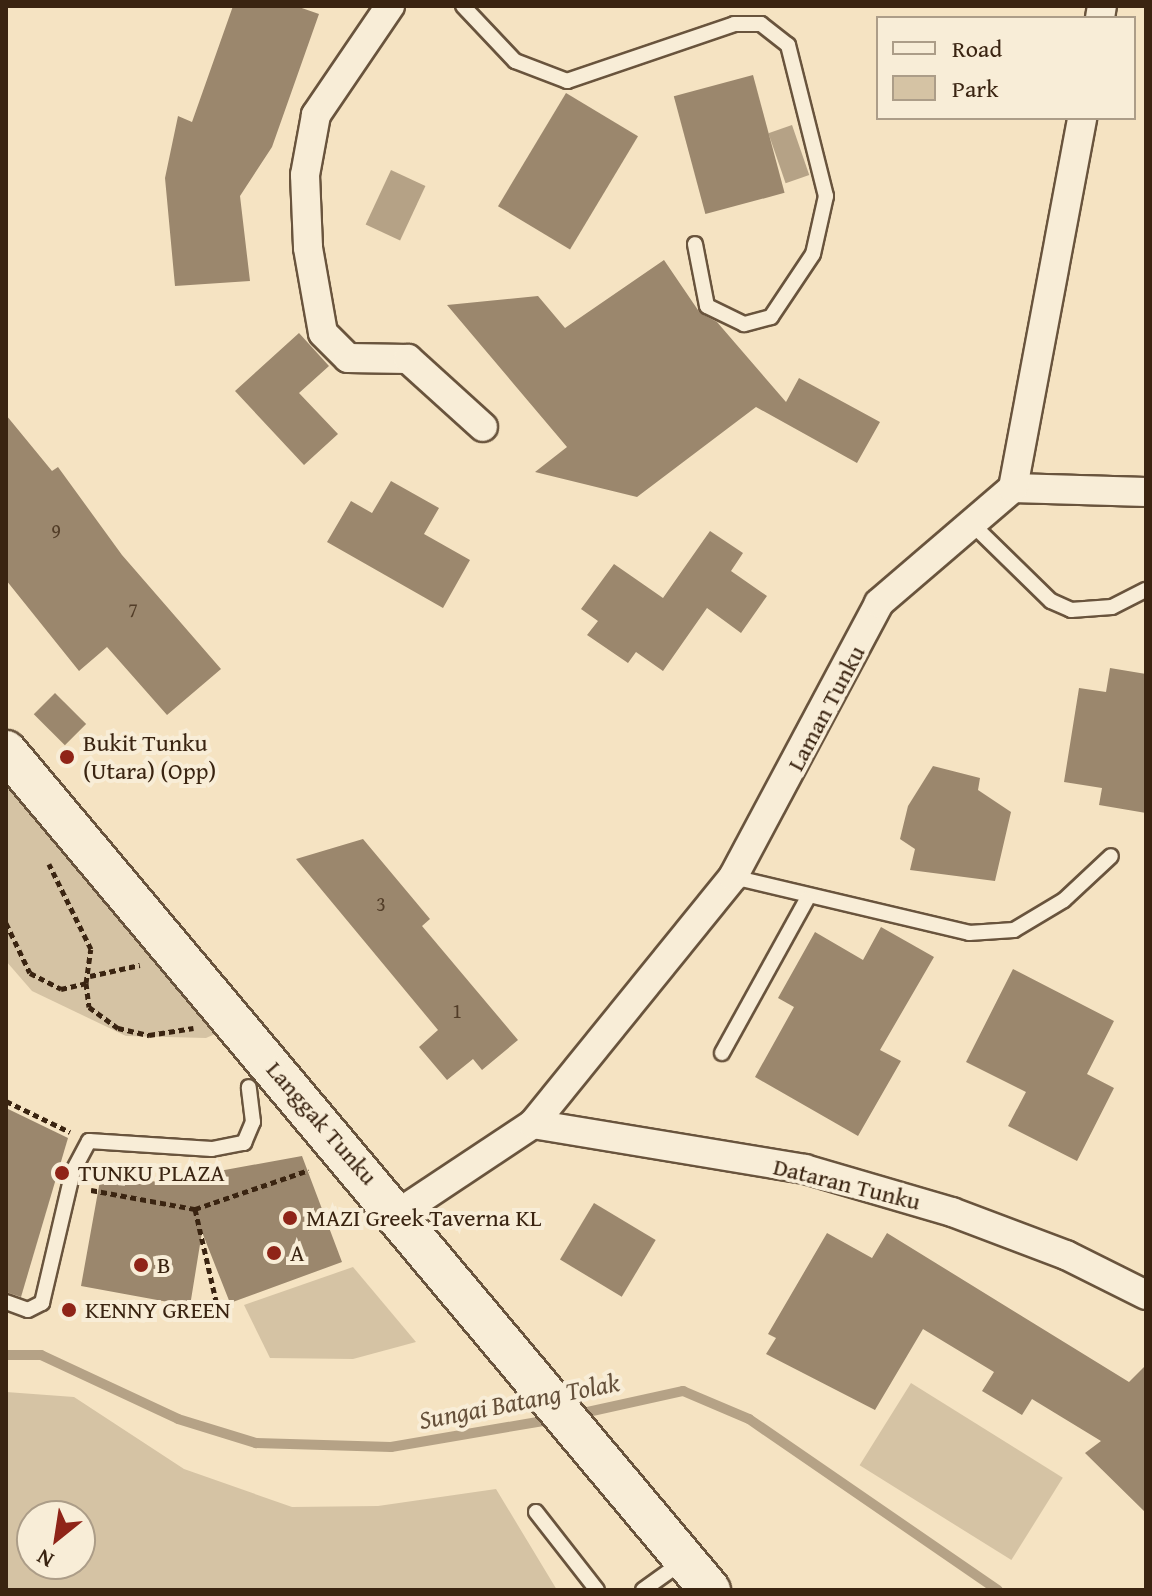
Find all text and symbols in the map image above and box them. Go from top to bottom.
legend [876,16,1136,120]
text: Road [952,31,1002,66]
text: Park [952,71,998,106]
house number: 9 [51,518,61,542]
house number: 7 [128,597,138,621]
street label: Laman Tunku [781,640,871,776]
place label: Bukit Tunku (Utara) (Opp) [83,729,216,785]
marker: Bukit Tunku (Utara) (Opp) [58,748,76,766]
house number: 3 [376,891,386,915]
house number: 1 [452,998,462,1022]
street label: Langgak Tunku [261,1055,383,1191]
street label: Dataran Tunku [770,1152,924,1216]
place label: TUNKU PLAZA [78,1159,225,1187]
marker: TUNKU PLAZA [53,1164,71,1182]
place label: MAZI Greek Taverna KL [306,1204,541,1232]
marker: MAZI Greek Taverna KL [281,1209,299,1227]
place label: A [290,1239,305,1267]
marker: A [265,1244,283,1262]
place label: B [157,1251,171,1279]
marker: B [132,1256,150,1274]
place label: KENNY GREEN [85,1296,230,1324]
marker: KENNY GREEN [60,1301,78,1319]
water label: Sungai Batang Tolak [416,1366,622,1436]
north arrow [16,1500,96,1580]
text: N [31,1542,59,1577]

